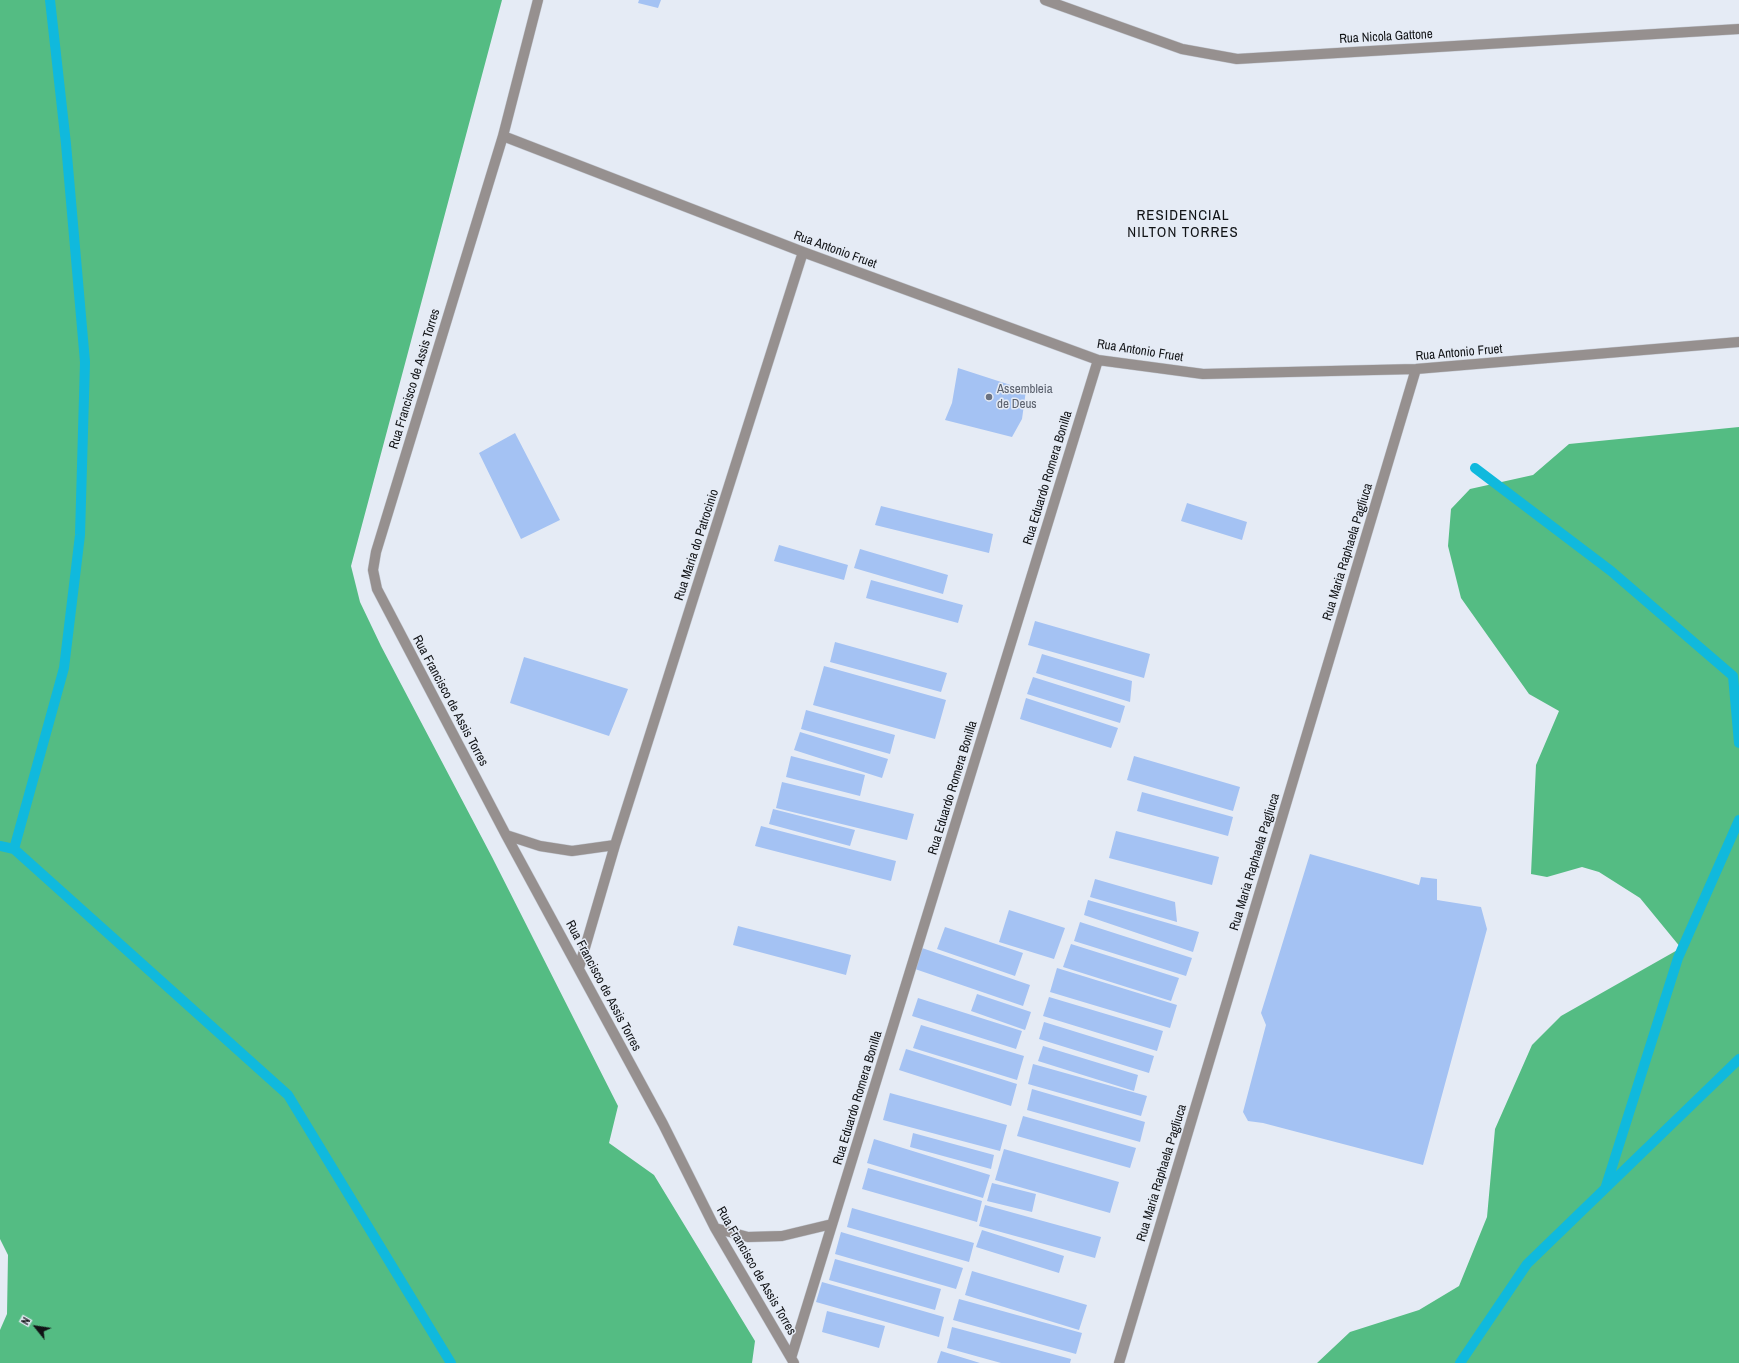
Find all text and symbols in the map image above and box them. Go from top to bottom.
street label: Rua Nicola Gattone [1339,27,1433,47]
district label: RESIDENCIAL NILTON TORRES [1127,207,1239,242]
street label: Rua Antonio Fruet [791,228,879,272]
street label: Rua Francisco de Assis Torres [386,307,444,451]
street label: Rua Antonio Fruet [1096,336,1184,366]
street label: Rua Antonio Fruet [1415,341,1503,365]
place label: Assembleia de Deus [997,382,1053,413]
marker: Assembleia de Deus [984,392,994,402]
street label: Rua Eduardo Romera Bonilla [1020,409,1076,547]
street label: Rua Maria Raphaela Pagliuca [1320,481,1376,623]
street label: Rua Maria do Patrocinio [672,487,722,603]
street label: Rua Francisco de Assis Torres [409,633,491,769]
street label: Rua Eduardo Romera Bonilla [925,719,981,857]
street label: Rua Maria Raphaela Pagliuca [1227,791,1283,933]
street label: Rua Francisco de Assis Torres [562,918,644,1054]
street label: Rua Eduardo Romera Bonilla [830,1029,886,1167]
street label: Rua Maria Raphaela Pagliuca [1134,1102,1190,1244]
street label: Rua Francisco de Assis Torres [713,1204,799,1338]
north arrow [16,1307,56,1347]
text: N [18,1315,33,1327]

